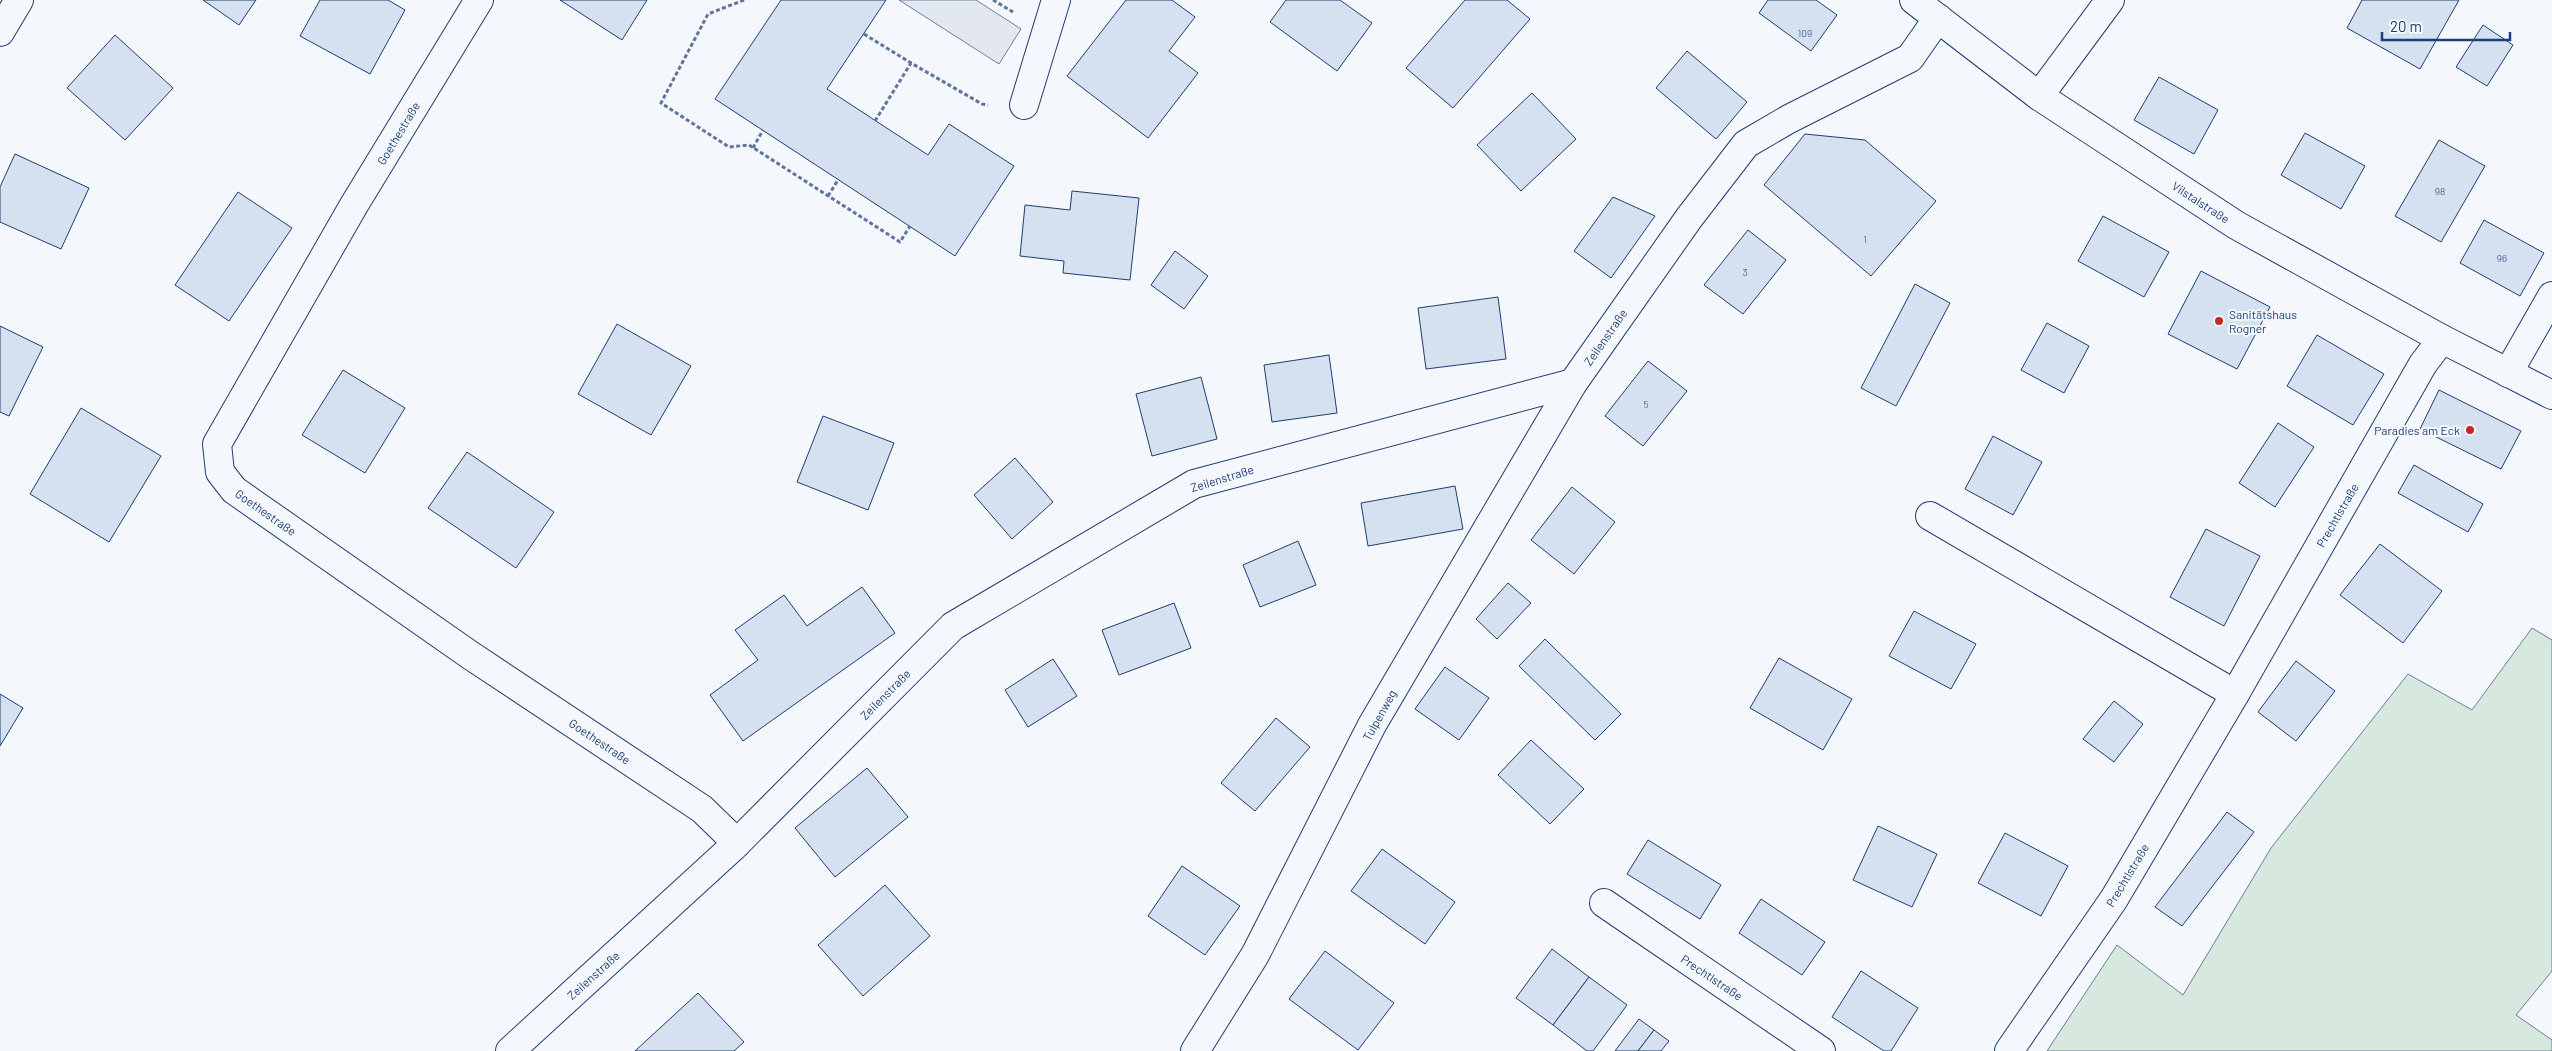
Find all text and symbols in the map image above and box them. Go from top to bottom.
scale bar [2382,10,2510,42]
text: 20 m [2390,17,2422,35]
house number: 109 [1798,27,1812,39]
street label: Goethestraße [374,99,422,167]
street label: Vilstalstraße [2170,178,2232,226]
house number: 98 [2435,185,2445,197]
house number: 1 [1863,233,1867,245]
house number: 96 [2497,252,2507,264]
house number: 3 [1742,266,1748,278]
street label: Zeilenstraße [1581,306,1629,368]
place label: Sanitätshaus Rogner [2229,307,2297,335]
marker: Sanitätshaus Rogner [2213,315,2225,327]
house number: 5 [1643,398,1649,410]
place label: Paradies am Eck [2374,423,2460,437]
marker: Paradies am Eck [2464,424,2476,436]
street label: Zeilenstraße [1189,462,1255,494]
street label: Prechtlstraße [2313,481,2361,549]
street label: Goethestraße [233,486,299,538]
street label: Zeilenstraße [857,666,913,722]
street label: Tulpenweg [1359,687,1399,743]
street label: Goethestraße [567,715,633,767]
street label: Prechtlstraße [2103,841,2151,909]
street label: Zeilenstraße [564,948,622,1002]
street label: Prechtlstraße [1679,951,1745,1003]

